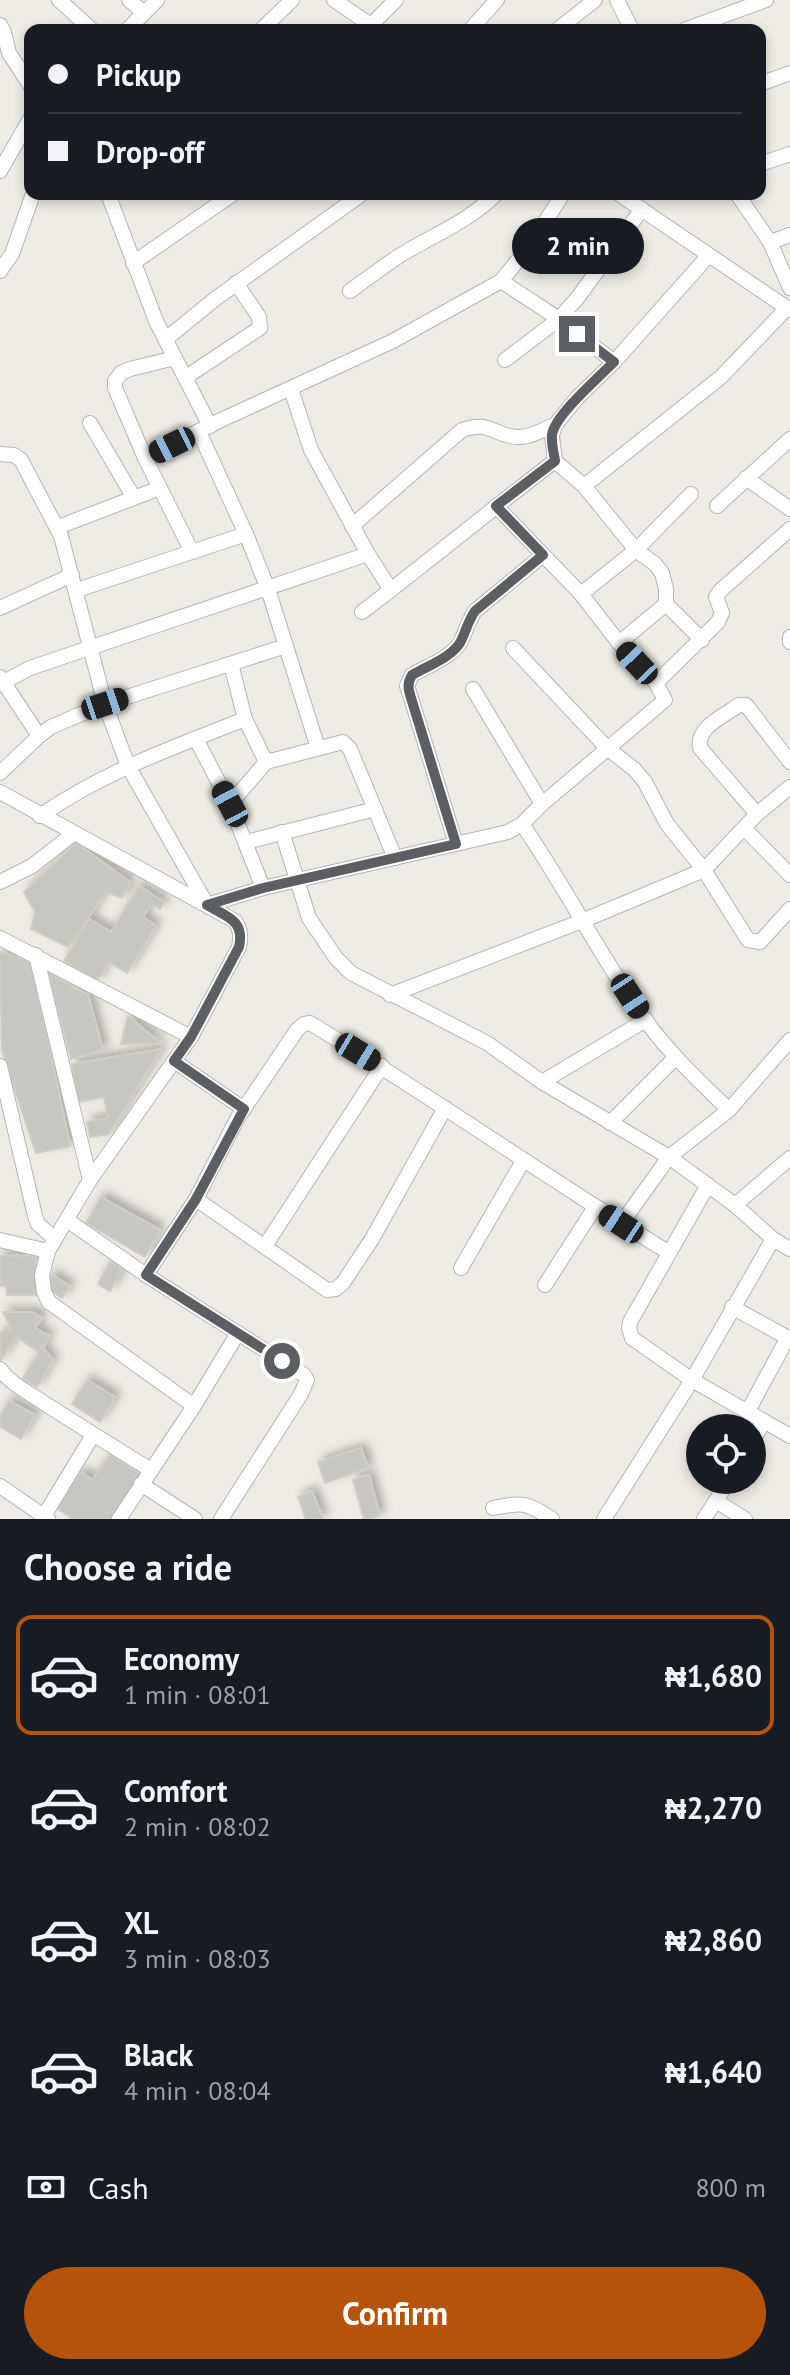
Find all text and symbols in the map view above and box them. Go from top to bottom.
text: Pickup [96,55,181,94]
text: Drop-off [96,132,204,171]
callout: 2 min [511,218,643,274]
text: 2 min [546,229,610,262]
route end [559,316,595,352]
car [145,424,199,466]
car [612,637,662,689]
car [78,685,132,723]
car [208,777,252,831]
car [607,969,653,1023]
car [331,1029,385,1075]
car [594,1201,648,1247]
route start [264,1343,300,1379]
map controls [686,1414,766,1494]
button: locate [686,1414,766,1494]
text: Choose a ride [24,1543,232,1590]
icon: car [28,1639,100,1711]
text: Economy [124,1639,239,1678]
text: ₦1,680 [665,1656,762,1695]
text: 1 min · 08:01 [124,1678,271,1711]
icon: car [28,1771,100,1843]
text: Comfort [124,1771,227,1810]
text: ₦2,270 [665,1788,762,1827]
text: 2 min · 08:02 [124,1810,271,1843]
icon: car [28,1903,100,1975]
text: XL [124,1903,158,1942]
text: ₦2,860 [665,1920,762,1959]
text: 3 min · 08:03 [124,1942,271,1975]
icon: car [28,2035,100,2107]
text: Black [124,2035,193,2074]
text: ₦1,640 [665,2052,762,2091]
text: 4 min · 08:04 [124,2074,271,2107]
icon: cash [24,2165,68,2209]
text: Cash [88,2168,149,2207]
text: 800 m [695,2171,766,2204]
button: Confirm [24,2267,766,2359]

